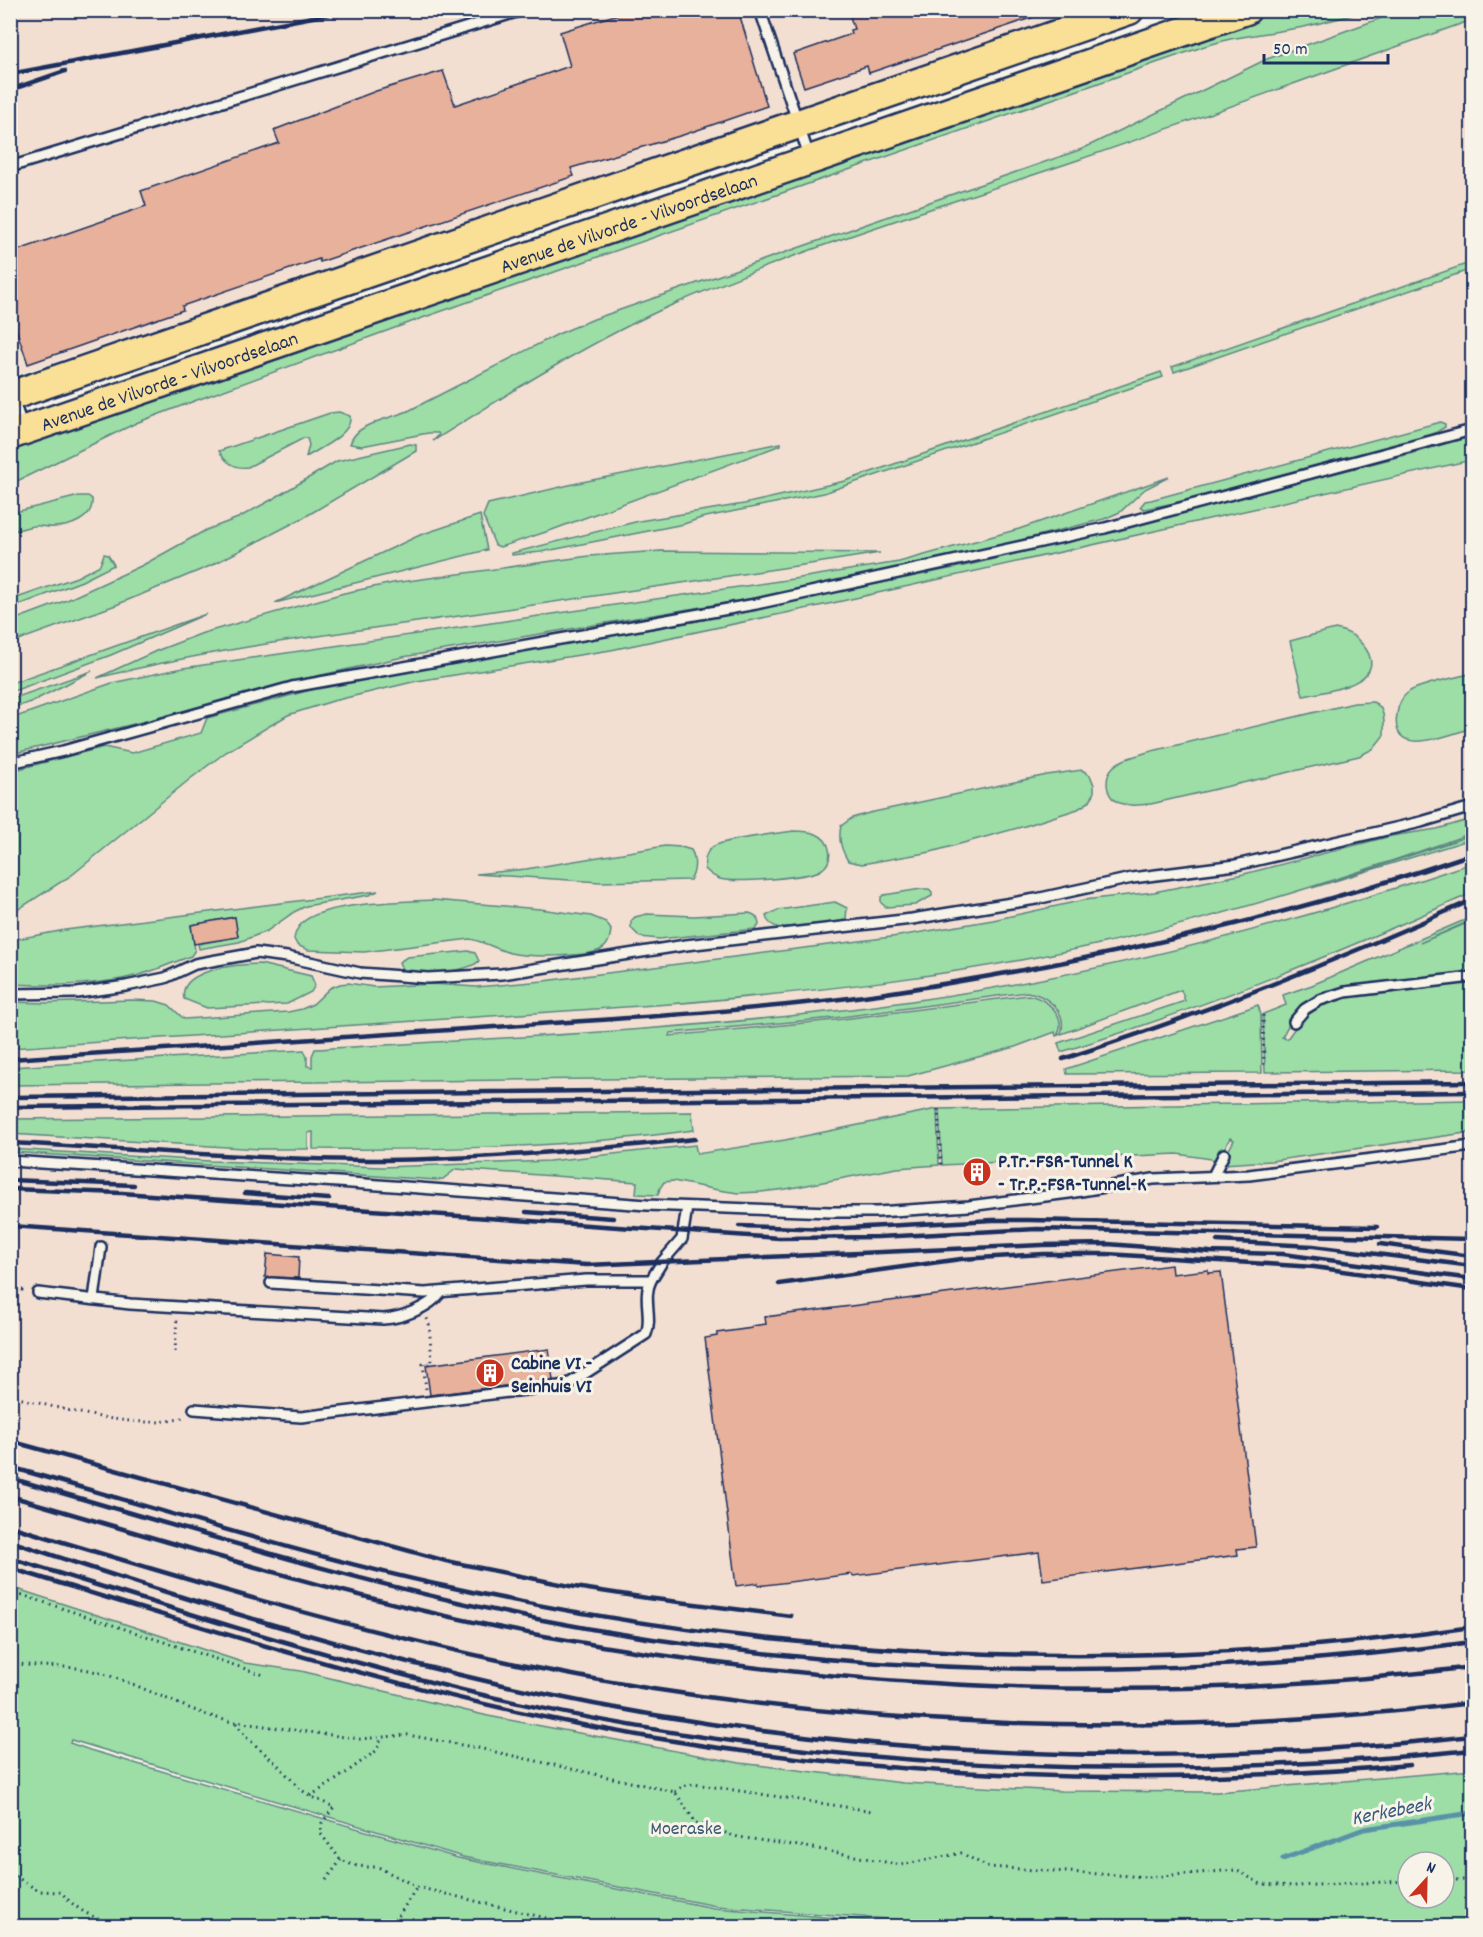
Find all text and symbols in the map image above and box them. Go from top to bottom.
scale bar [1264,27,1388,65]
text: 50 m [1273,38,1308,63]
street label: Avenue de Vilvorde - Vilvoordselaan [497,168,762,282]
street label: Avenue de Vilvorde - Vilvoordselaan [38,326,302,440]
place label: P.Tr.-FSR-Tunnel K - Tr.P.-FSR-Tunnel-K [998,1149,1147,1200]
building icon: P.Tr.-FSR-Tunnel K - Tr.P.-FSR-Tunnel-K [961,1156,993,1188]
place label: Cabine VI - Seinhuis VI [511,1351,593,1402]
building icon: Cabine VI - Seinhuis VI [474,1357,506,1389]
water label: Kerkebeek [1349,1790,1436,1835]
park label: Moeraske [650,1816,722,1844]
north arrow [1396,1850,1456,1910]
text: N [1423,1856,1439,1881]

